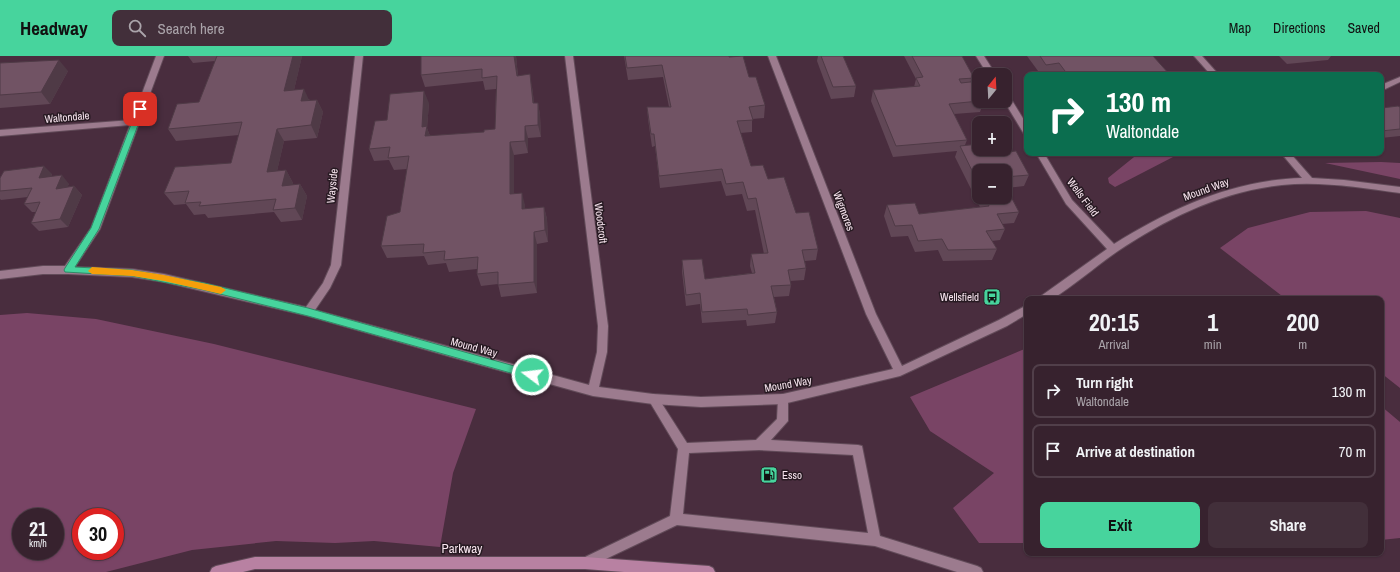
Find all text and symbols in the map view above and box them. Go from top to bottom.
search box [112,10,392,46]
text: Headway [20,15,88,41]
icon: search [126,17,148,39]
text: Search here [158,18,225,39]
text: Map [1229,19,1251,37]
text: Directions [1273,19,1325,37]
text: Saved [1347,19,1380,37]
north arrow [972,68,1012,108]
map controls [972,68,1012,204]
text: 130 m [1106,83,1171,121]
icon: right [1040,88,1092,140]
pin [123,92,157,126]
icon: arrive [129,98,151,120]
street label: Waltondale [44,108,90,126]
button: + [972,116,1012,156]
text: Waltondale [1106,119,1179,144]
button: − [972,164,1012,204]
street label: Wayside [323,168,341,204]
street label: Mound Way [1181,174,1231,204]
street label: Wells Field [1064,175,1102,219]
street label: Wigmores [830,189,858,233]
street label: Woodcroft [592,202,611,245]
bus stop icon: Wellsfield [982,287,1002,307]
place label: Wellsfield [940,290,979,304]
text: 20:15 [1089,306,1139,338]
text: 1 [1207,306,1218,338]
text: 200 [1286,306,1319,338]
street label: Mound Way [449,334,499,360]
text: Arrival [1099,336,1129,353]
text: min [1204,336,1222,353]
text: m [1298,336,1307,353]
position arrow [511,354,553,396]
text: Turn right [1076,372,1133,393]
street label: Mound Way [763,373,813,395]
icon: right [1042,380,1064,402]
text: 130 m [1332,381,1366,402]
text: Waltondale [1076,393,1129,410]
icon: arrive [1042,440,1064,462]
text: Arrive at destination [1076,441,1195,462]
text: 70 m [1339,441,1366,462]
fuel station icon: Esso [759,465,779,485]
place label: Esso [782,468,802,482]
button: Exit [1040,502,1200,548]
button: Share [1208,502,1368,548]
speed limit sign: 30 [72,508,124,560]
text: 21 [29,515,47,542]
text: km/h [29,537,47,550]
street label: Parkway [442,540,483,557]

